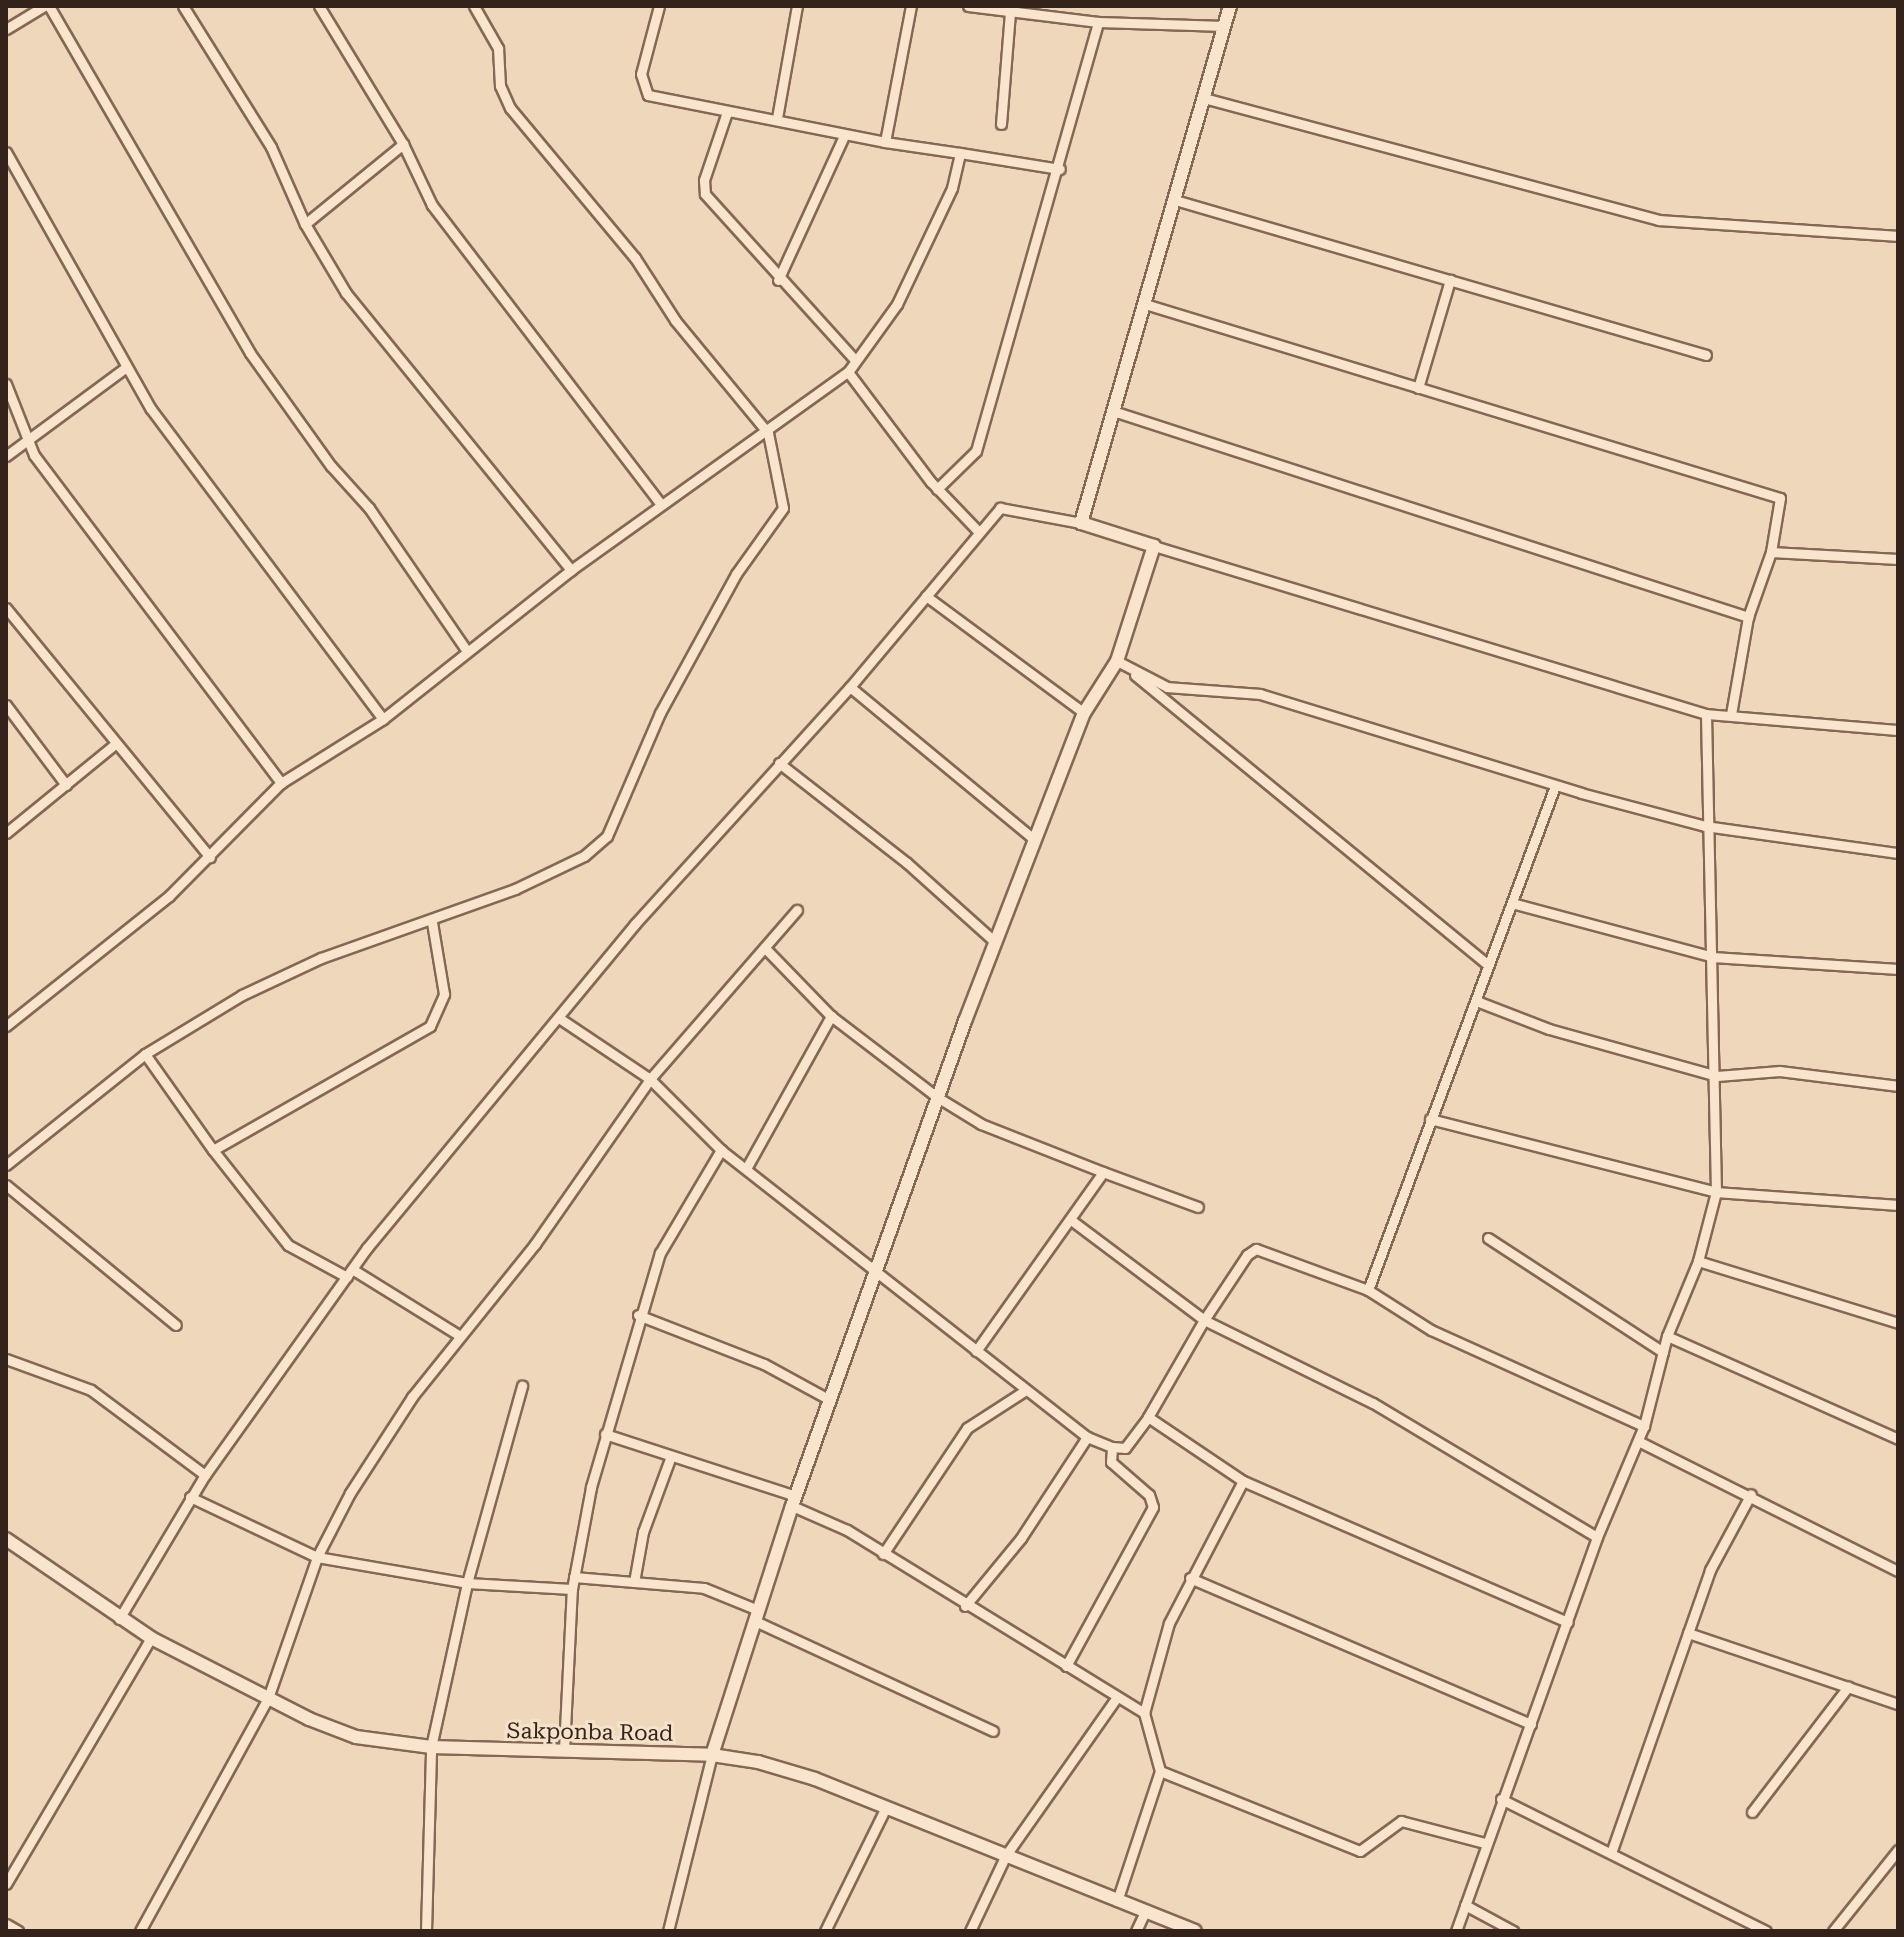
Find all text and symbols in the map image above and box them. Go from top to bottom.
street label: Sakponba Road [507,1717,673,1747]

